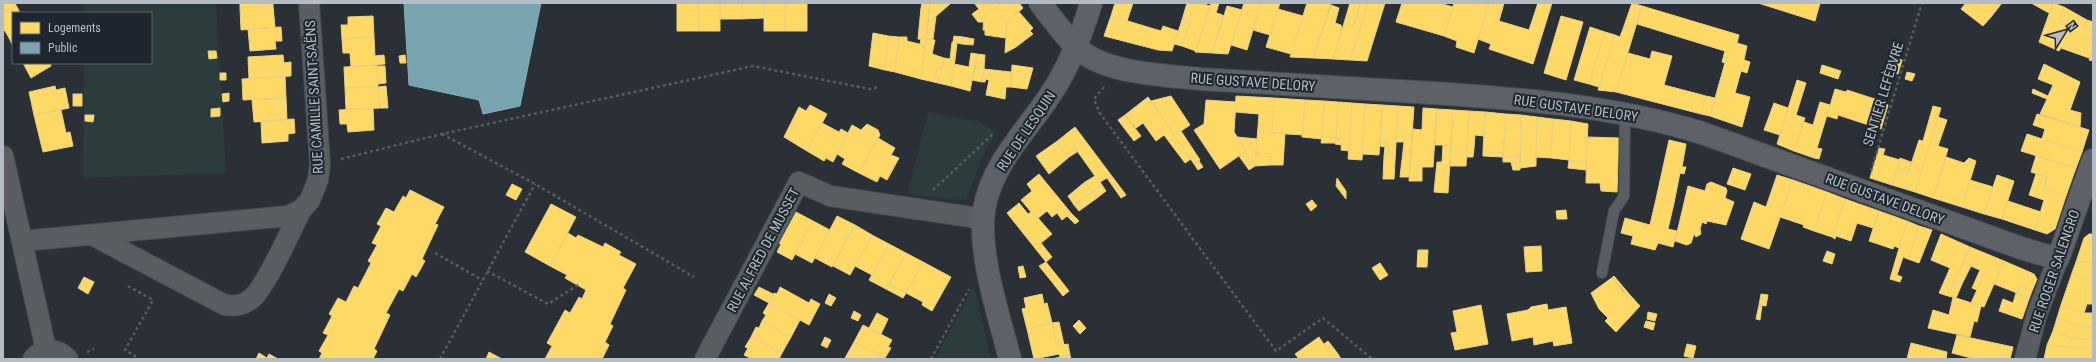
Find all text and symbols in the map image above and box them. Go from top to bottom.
legend [12,12,152,64]
north arrow [2044,12,2084,52]
street label: RUE CAMILLE SAINT-SAËNS [302,20,326,174]
text: N [2064,20,2079,33]
text: Logements [48,21,101,35]
street label: SENTIER LEFÈBVRE [1859,40,1906,148]
text: Public [48,41,78,55]
street label: RUE GUSTAVE DELORY [1190,70,1317,94]
street label: RUE DE LESQUIN [993,88,1059,174]
street label: RUE GUSTAVE DELORY [1513,91,1640,125]
street label: RUE GUSTAVE DELORY [1823,170,1947,228]
street label: RUE ALFRED DE MUSSET [724,185,802,315]
street label: RUE ROGER SALENGRO [2025,207,2083,335]

